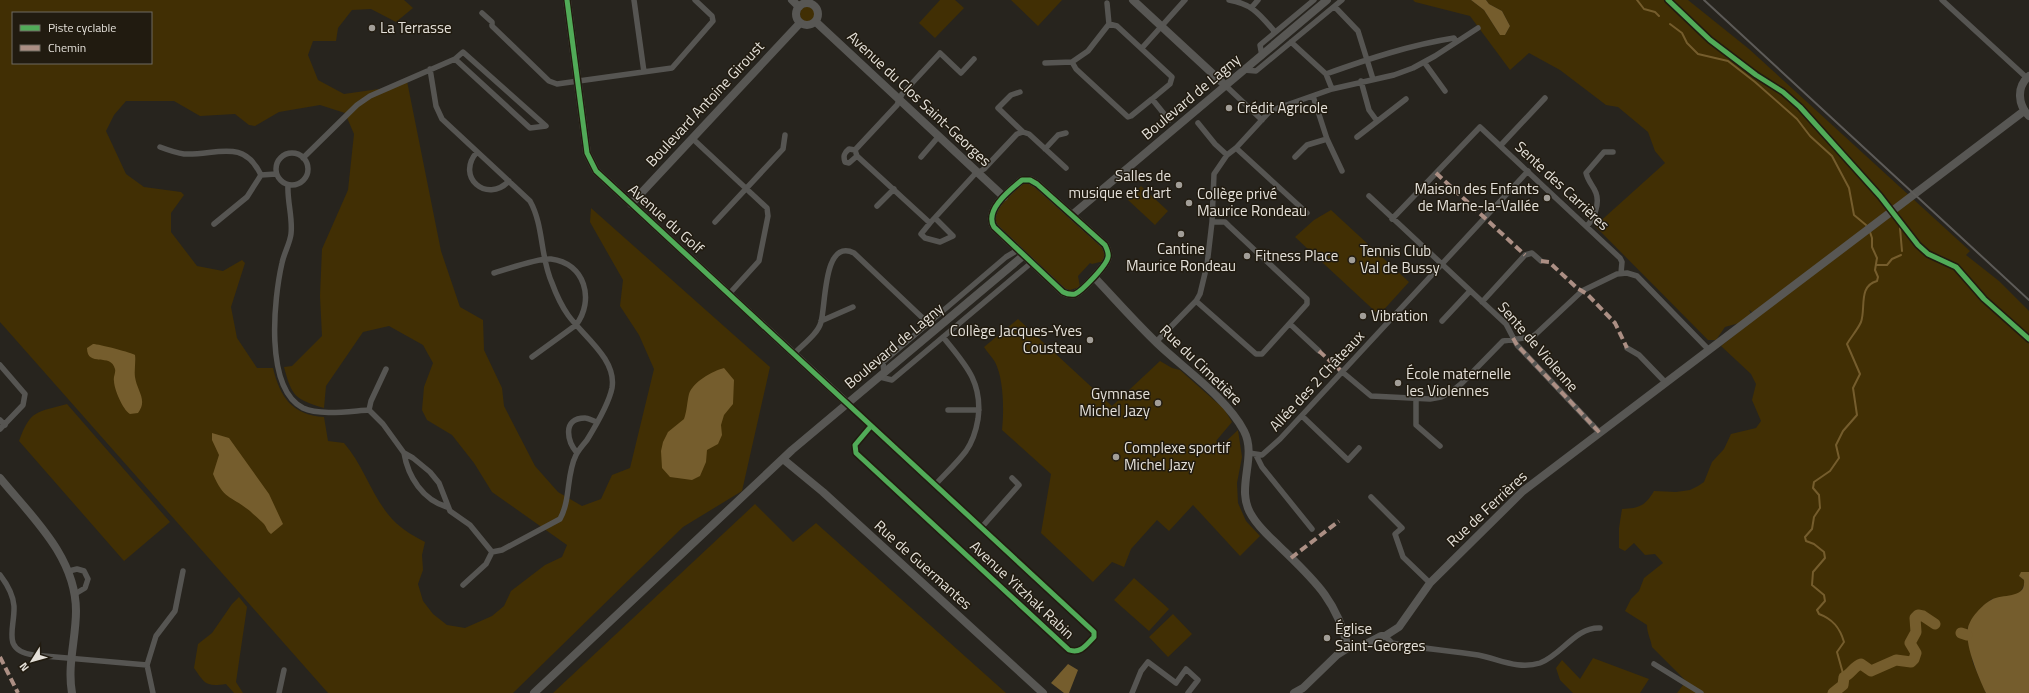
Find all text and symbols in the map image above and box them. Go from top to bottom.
legend [12,12,152,64]
place label: La Terrasse [380,16,452,39]
text: Piste cyclable [48,18,116,37]
marker: La Terrasse [367,23,377,33]
street label: Avenue du Clos Saint-Georges [842,26,997,172]
street label: Boulevard Antoine Giroust [640,35,770,172]
text: Chemin [48,38,86,57]
street label: Boulevard de Lagny [1136,48,1245,145]
place label: Crédit Agricole [1237,96,1328,119]
marker: Crédit Agricole [1224,103,1234,113]
street label: Sente des Carrières [1510,136,1615,236]
place label: Salles de musique et d'art [1068,164,1172,204]
place label: Maison des Enfants de Marne-la-Vallée [1414,177,1539,217]
street label: Avenue du Golf [623,178,709,259]
marker: Salles de musique et d'art [1174,180,1184,190]
place label: Collège privé Maurice Rondeau [1197,182,1307,222]
marker: Maison des Enfants de Marne-la-Vallée [1542,193,1552,203]
marker: Collège privé Maurice Rondeau [1184,198,1194,208]
marker: Cantine Maurice Rondeau [1176,229,1186,239]
place label: Cantine Maurice Rondeau [1126,237,1236,277]
place label: Tennis Club Val de Bussy [1360,239,1440,279]
place label: Fitness Place [1255,244,1338,267]
marker: Fitness Place [1242,251,1252,261]
marker: Tennis Club Val de Bussy [1347,255,1357,265]
street label: Sente de Violenne [1493,296,1584,397]
street label: Boulevard de Lagny [839,297,948,394]
place label: Vibration [1371,304,1428,327]
marker: Vibration [1358,311,1368,321]
place label: Collège Jacques-Yves Cousteau [950,319,1082,359]
street label: Rue du Cimetière [1155,319,1248,410]
street label: Allée des 2 Châteaux [1264,325,1370,436]
marker: Collège Jacques-Yves Cousteau [1085,335,1095,345]
place label: École maternelle les Violennes [1406,362,1511,402]
marker: École maternelle les Violennes [1393,378,1403,388]
place label: Gymnase Michel Jazy [1079,382,1150,422]
marker: Gymnase Michel Jazy [1153,398,1163,408]
place label: Complexe sportif Michel Jazy [1124,436,1230,476]
marker: Complexe sportif Michel Jazy [1111,452,1121,462]
street label: Rue de Ferrières [1441,465,1532,552]
street label: Rue de Guermantes [869,514,977,615]
street label: Avenue Yitzhak Rabin [965,535,1080,644]
place label: Église Saint-Georges [1335,617,1426,657]
marker: Église Saint-Georges [1322,633,1332,643]
north arrow [12,641,52,681]
text: N [15,659,33,675]

